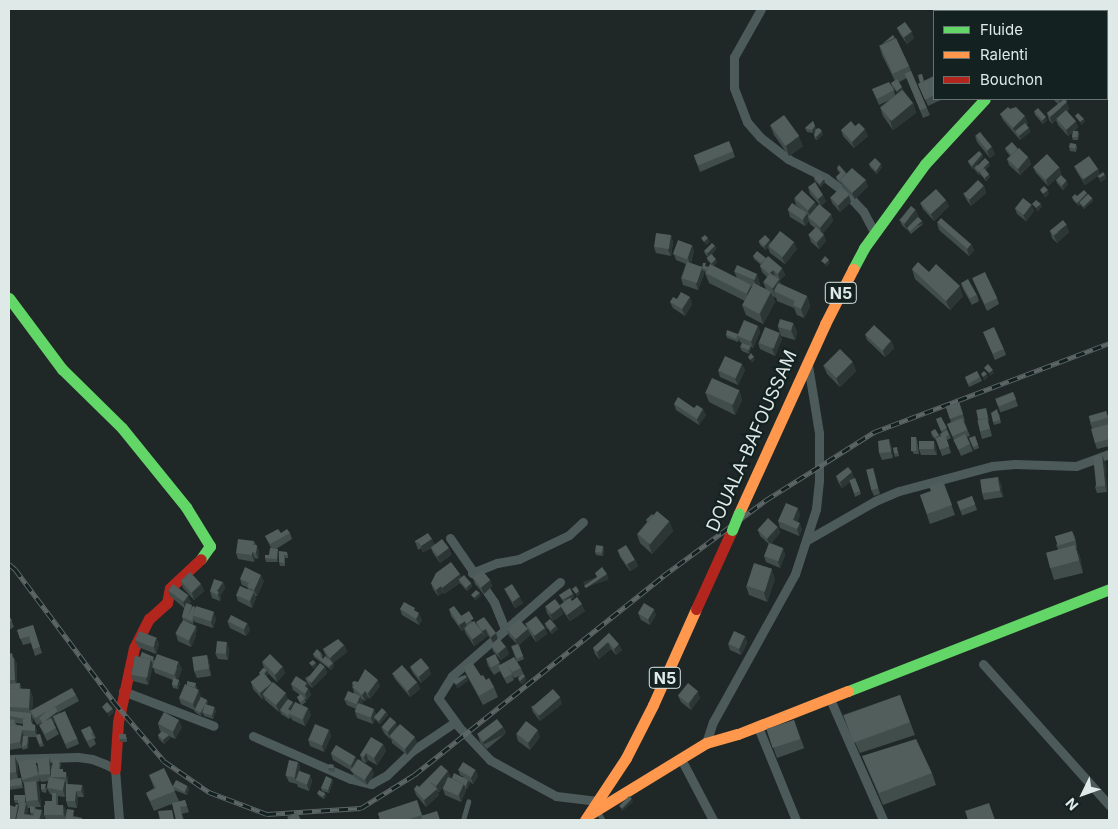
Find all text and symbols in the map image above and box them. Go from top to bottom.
legend [933,10,1108,100]
text: Fluide [980,20,1023,39]
text: Ralenti [980,45,1028,64]
text: Bouchon [980,70,1043,89]
road number: N5 [825,280,857,306]
street label: DOUALA-BAFOUSSAM [702,347,802,535]
road number: N5 [649,664,681,691]
north arrow [1058,769,1108,819]
text: N [1062,795,1081,814]

